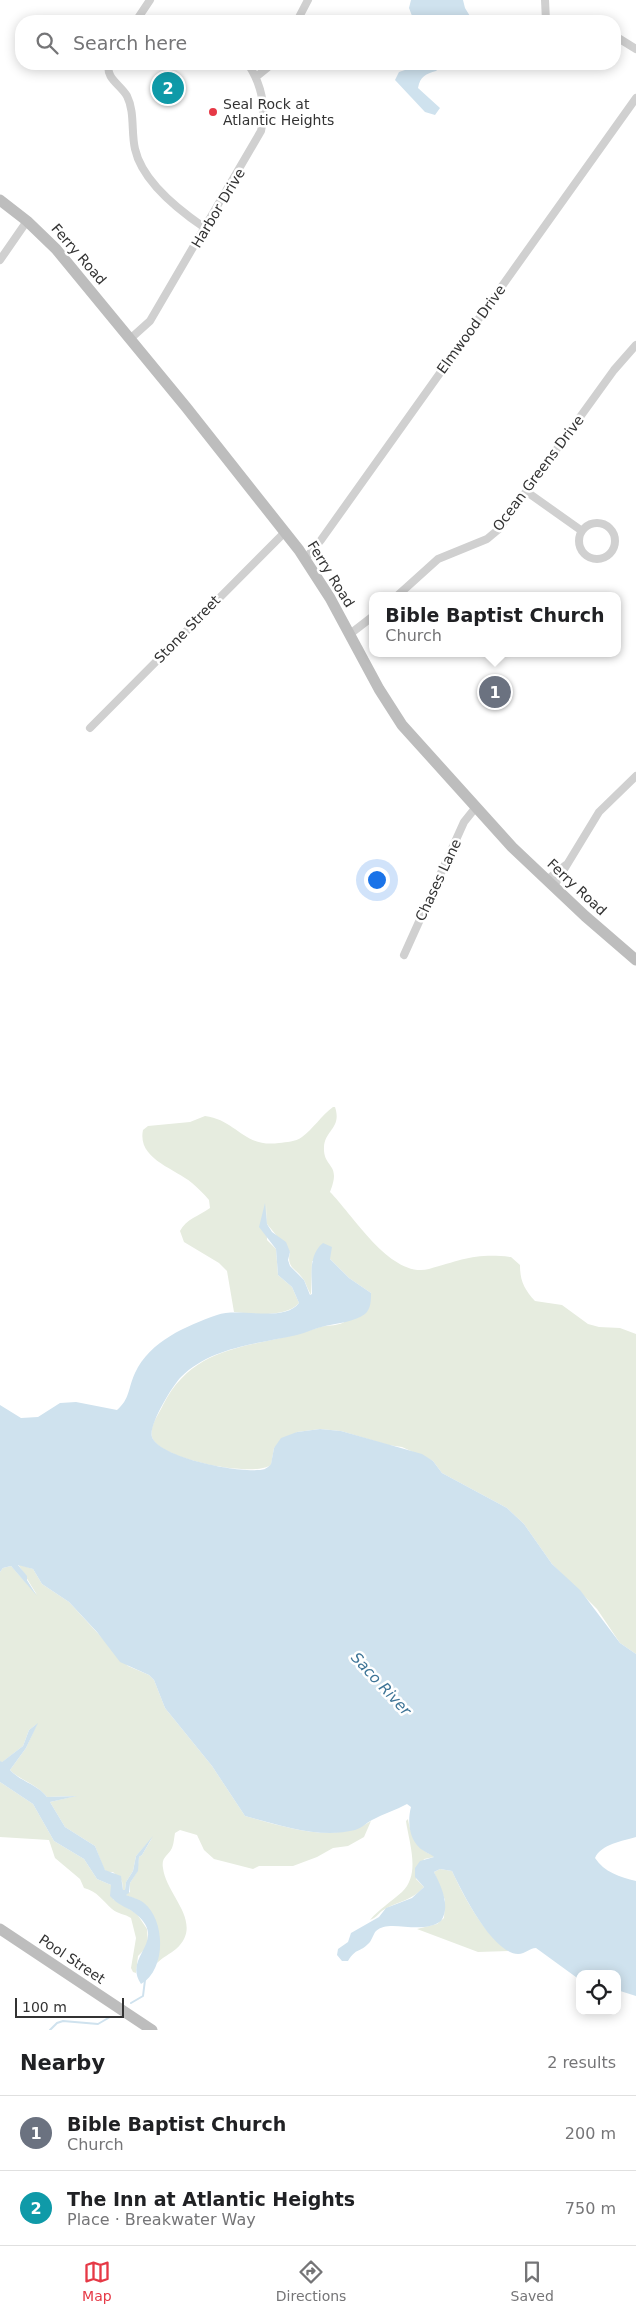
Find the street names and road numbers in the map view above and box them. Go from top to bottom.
street label: Harbor Drive [188,165,248,251]
street label: Ferry Road [48,220,110,288]
street label: Elmwood Drive [433,282,509,376]
street label: Ocean Greens Drive [489,412,587,534]
street label: Ferry Road [304,538,358,610]
street label: Stone Street [151,592,223,666]
street label: Chases Lane [412,836,464,924]
street label: Ferry Road [544,856,610,918]
street label: Pool Street [36,1931,108,1987]

